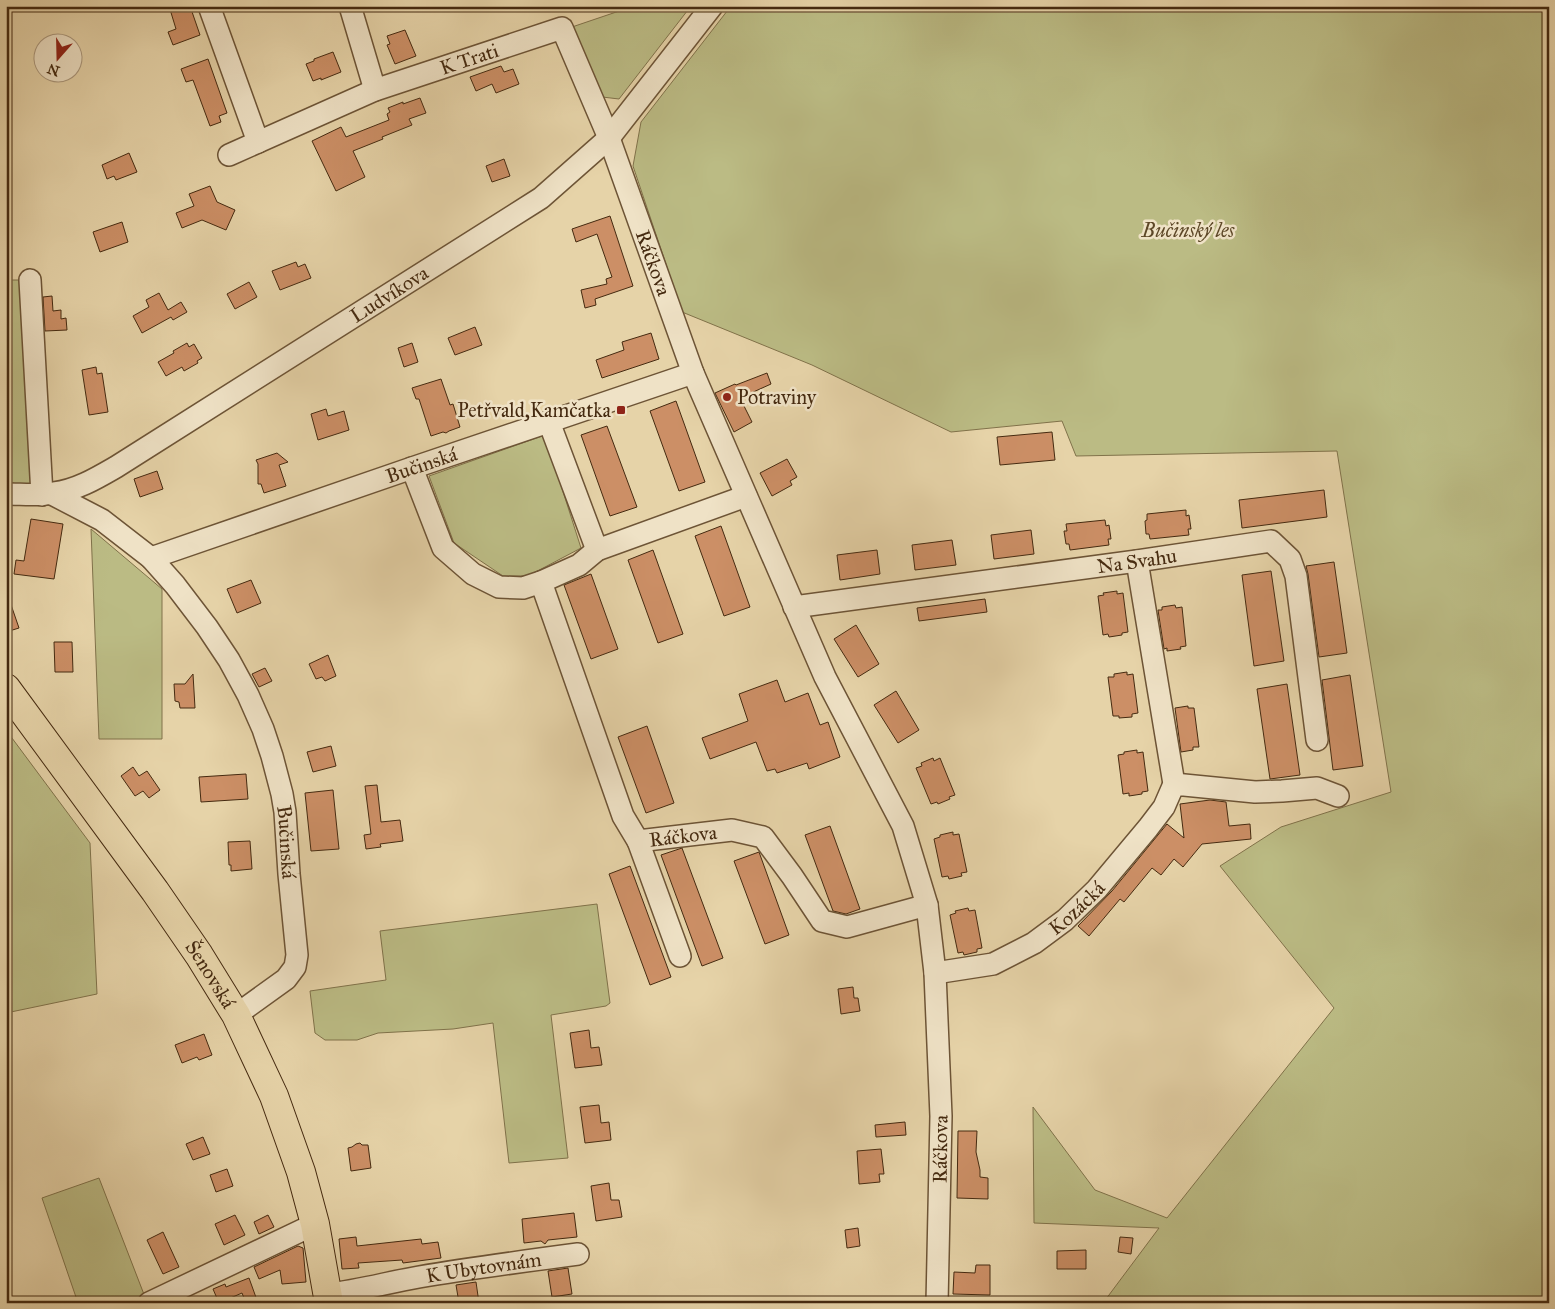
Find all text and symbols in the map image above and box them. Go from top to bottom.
north arrow [32,32,82,82]
street label: K Trati [437,38,502,80]
text: N [45,60,62,80]
park label: Bučinský les [1141,218,1235,242]
street label: Ráčkova [631,227,677,299]
street label: Ludvíkova [346,260,433,328]
place label: Potraviny [737,385,817,409]
marker: Potraviny [721,391,733,403]
place label: Petřvald,Kamčatka [457,398,612,422]
marker: Petřvald,Kamčatka [615,404,627,416]
street label: Bučinská [383,441,461,488]
street label: Na Svahu [1096,543,1179,578]
street label: Bučinská [272,803,301,880]
street label: Ráčkova [648,820,719,852]
street label: Kozácká [1044,876,1110,940]
street label: Šenovská [181,935,241,1013]
street label: Ráčkova [927,1114,953,1183]
street label: K Ubytovnám [424,1247,543,1288]

